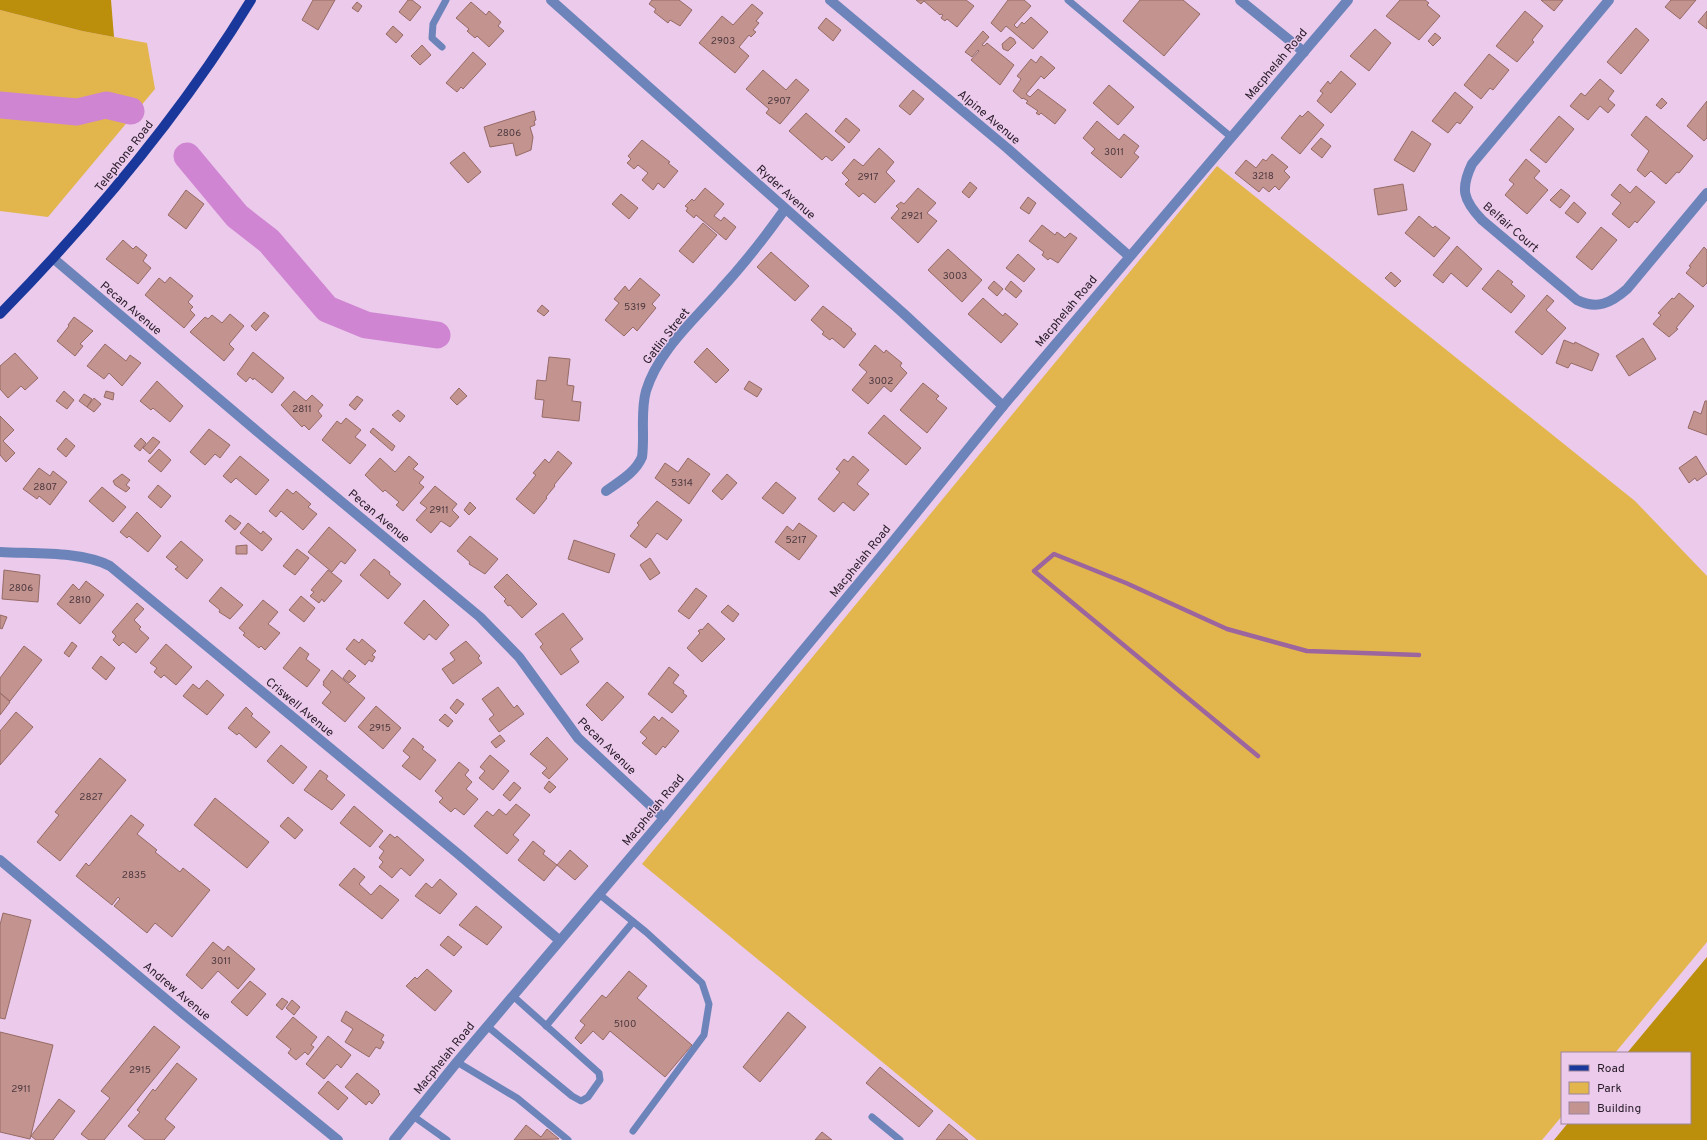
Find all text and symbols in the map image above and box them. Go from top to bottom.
street label: Macphelah Road [1242,25,1311,104]
house number: 2903 [711,35,735,48]
street label: Alpine Avenue [954,87,1023,149]
house number: 2907 [767,95,791,108]
street label: Telephone Road [92,118,158,196]
house number: 2806 [497,127,521,140]
house number: 3011 [1104,146,1124,159]
street label: Ryder Avenue [752,162,818,224]
house number: 3218 [1252,170,1274,183]
house number: 2917 [857,171,879,184]
street label: Belfair Court [1479,199,1542,256]
house number: 2921 [901,210,923,223]
house number: 3003 [943,270,967,283]
street label: Macphelah Road [1032,272,1101,351]
street label: Pecan Avenue [96,278,165,339]
house number: 5319 [624,301,646,314]
street label: Gatlin Street [640,305,694,368]
house number: 3002 [869,375,893,388]
house number: 2811 [292,403,312,416]
house number: 5314 [671,477,693,490]
house number: 2807 [33,481,57,494]
street label: Pecan Avenue [344,486,413,547]
house number: 2911 [429,504,449,517]
street label: Macphelah Road [827,522,895,601]
house number: 5217 [785,534,807,547]
house number: 2806 [9,582,33,595]
house number: 2810 [69,594,91,607]
street label: Criswell Avenue [262,674,337,741]
street label: Pecan Avenue [573,715,639,779]
house number: 2915 [369,722,391,735]
street label: Macphelah Road [619,771,688,850]
house number: 2827 [79,791,103,804]
house number: 2835 [122,869,146,882]
house number: 3011 [211,955,231,968]
street label: Andrew Avenue [139,959,214,1025]
house number: 5100 [614,1018,636,1031]
street label: Macphelah Road [411,1019,479,1098]
legend [1561,1052,1691,1124]
text: Road [1597,1061,1625,1077]
house number: 2915 [129,1064,151,1077]
text: Park [1597,1081,1622,1097]
house number: 2911 [11,1083,31,1096]
text: Building [1597,1101,1641,1117]

